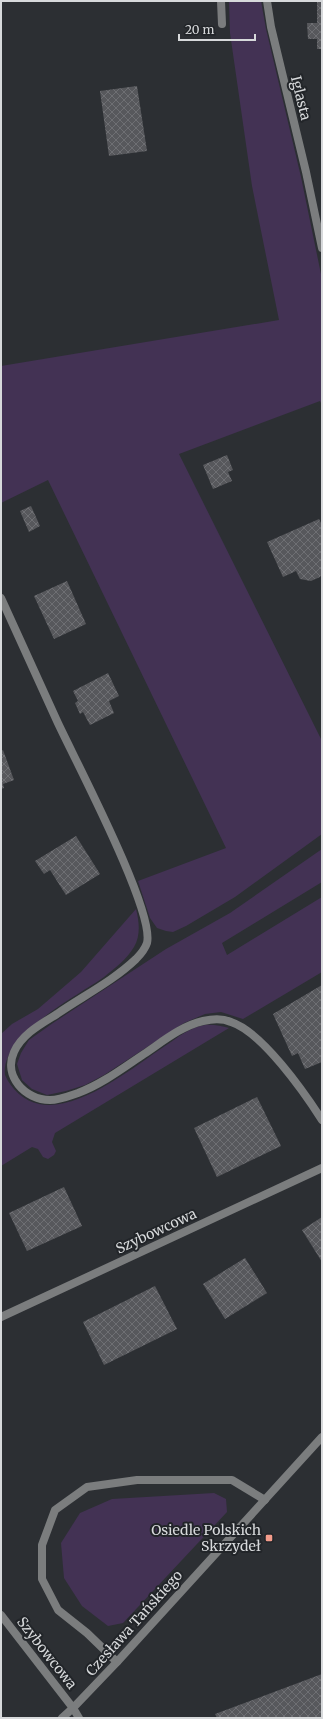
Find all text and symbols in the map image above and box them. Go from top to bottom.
scale bar [179,16,255,42]
text: 20 m [185,22,214,37]
street label: Iglasta [287,74,315,123]
street label: Szybowcowa [113,1204,200,1258]
place label: Osiedle Polskich Skrzydeł [151,1521,261,1555]
marker: Osiedle Polskich Skrzydeł [264,1533,274,1543]
street label: Czesława Tańskiego [82,1566,186,1680]
street label: Szybowcowa [13,1613,81,1693]

